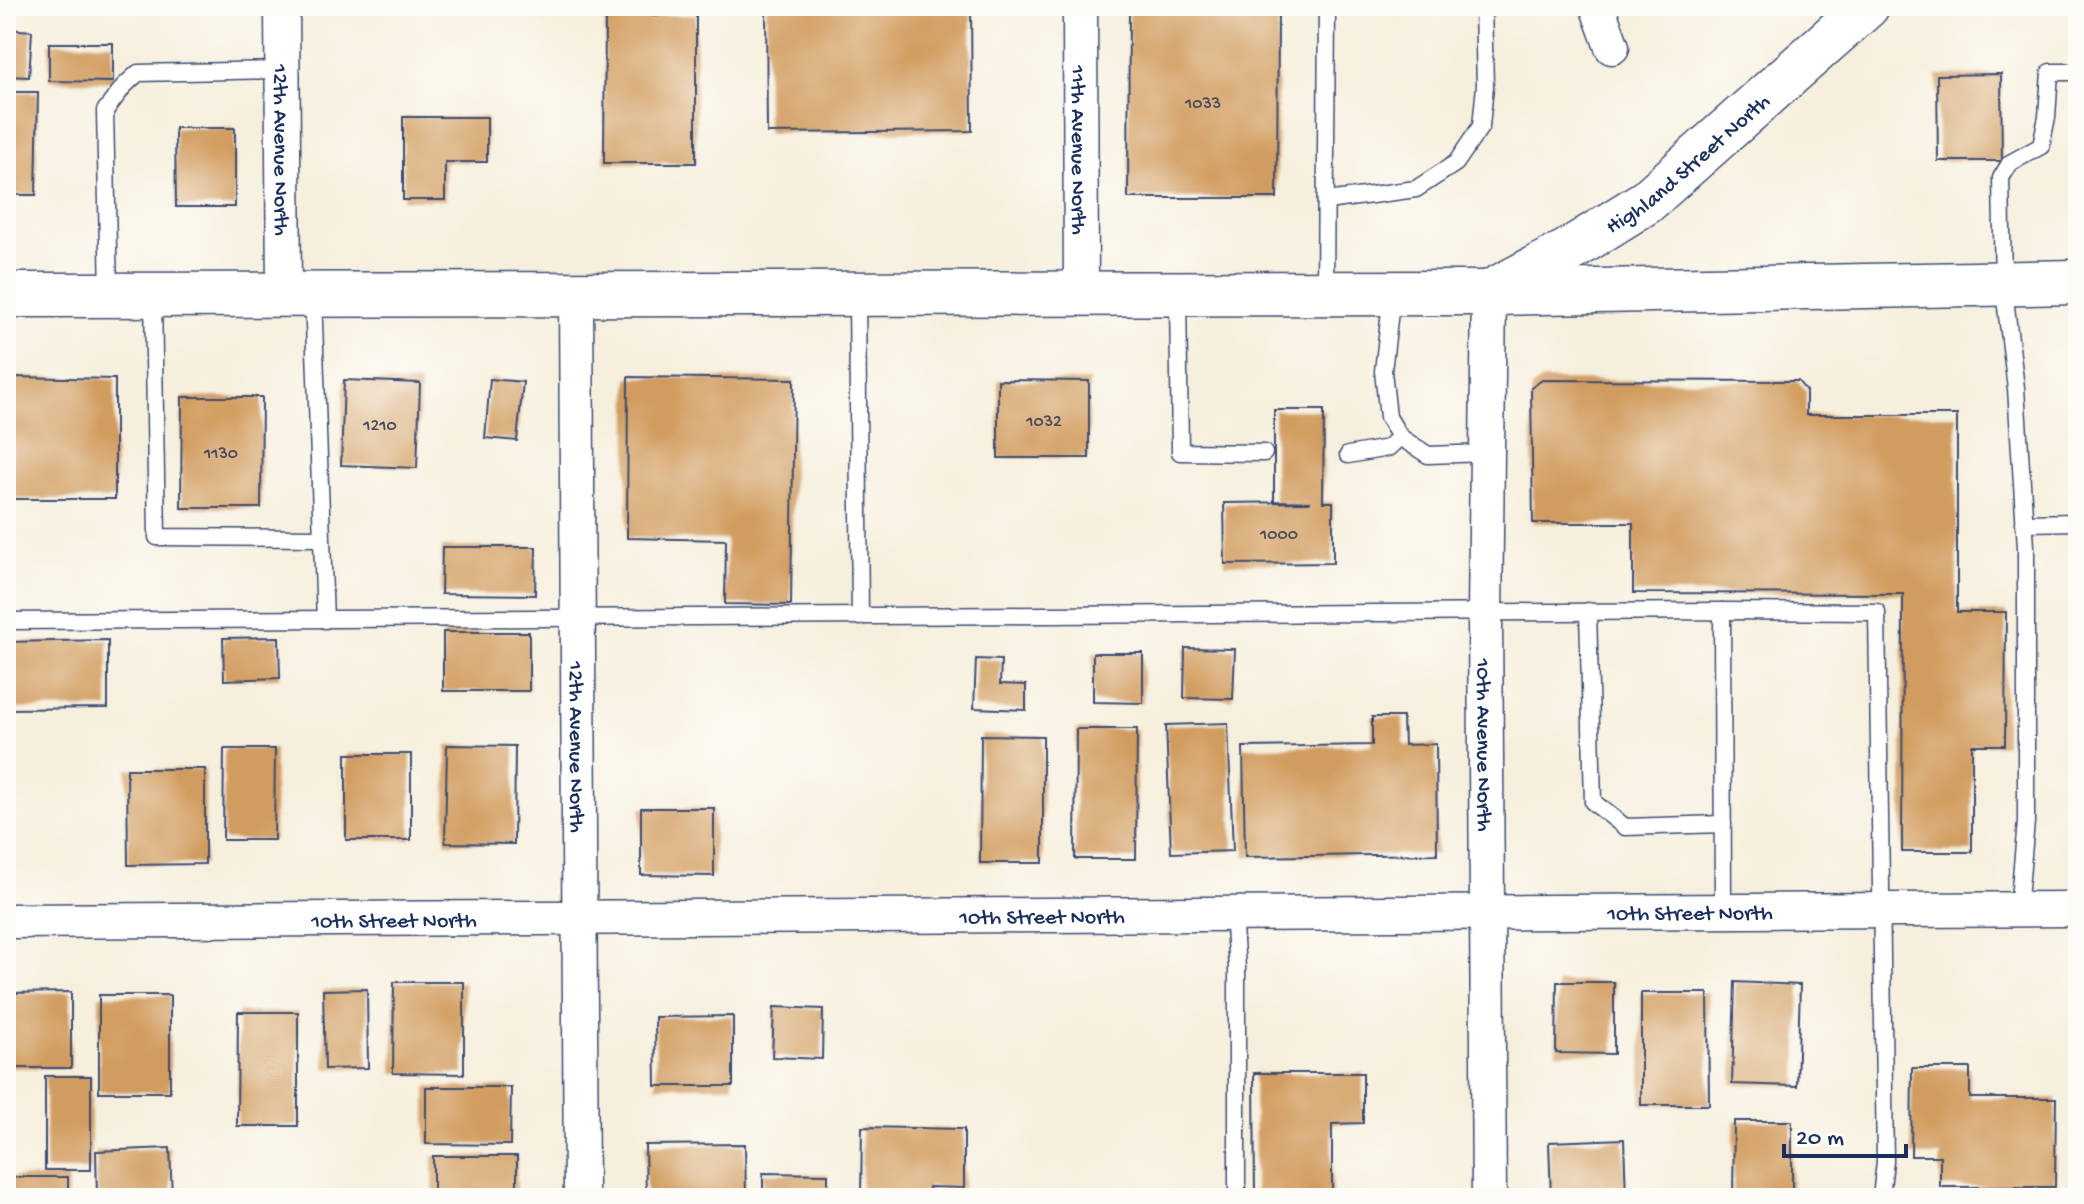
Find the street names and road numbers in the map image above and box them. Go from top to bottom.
street label: 12th Avenue North [265,63,293,236]
street label: 11th Avenue North [1063,64,1090,235]
street label: Highland Street North [1602,89,1777,241]
street label: 10th Avenue North [1468,657,1495,832]
street label: 12th Avenue North [561,660,588,833]
street label: 10th Street North [1606,902,1773,929]
street label: 10th Street North [958,906,1125,932]
street label: 10th Street North [310,909,477,936]

